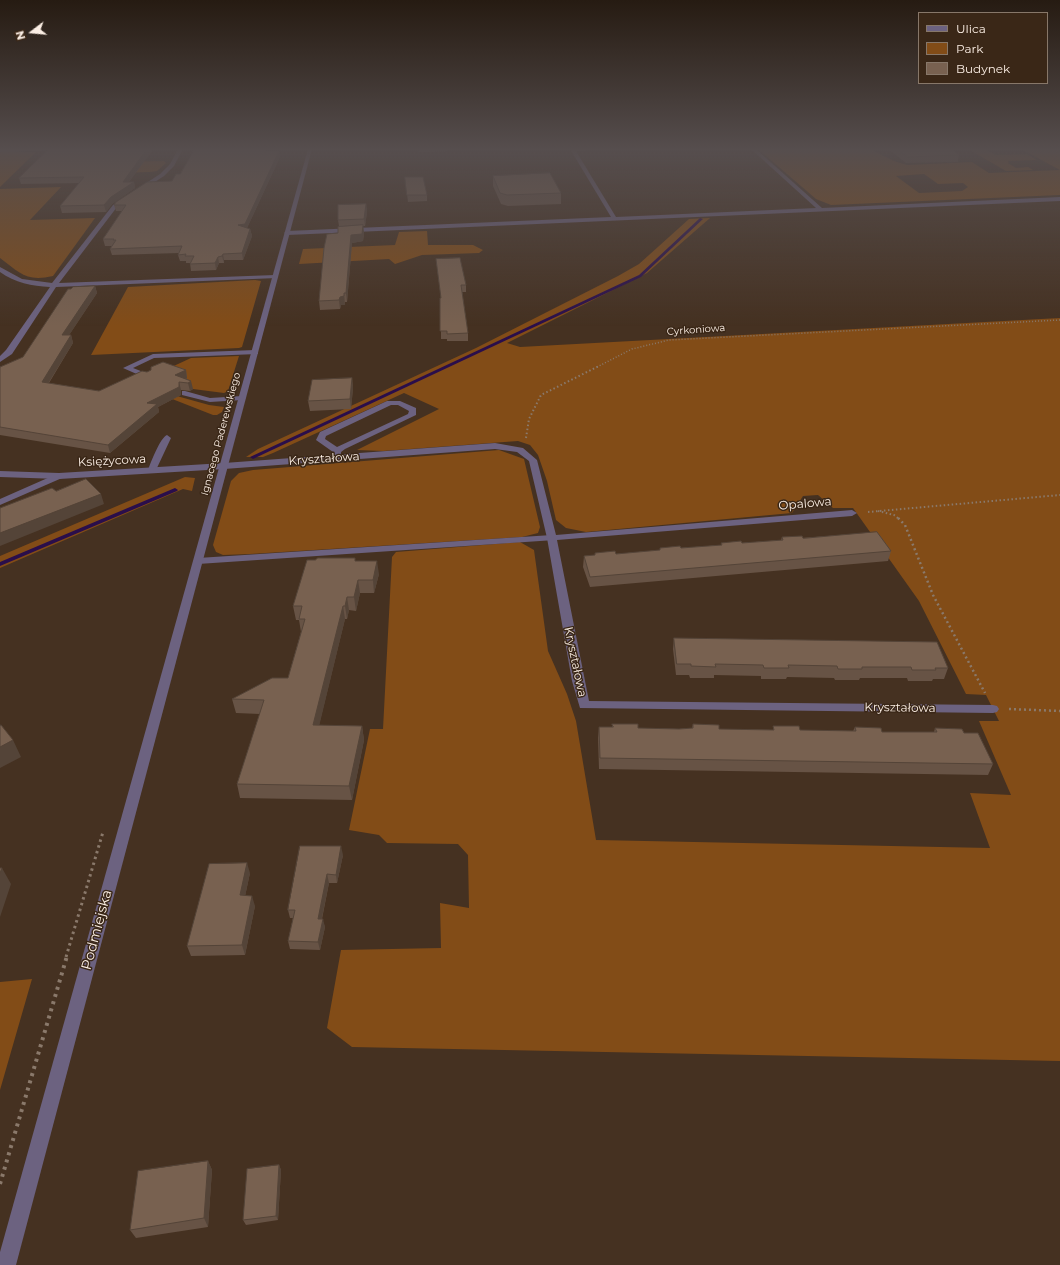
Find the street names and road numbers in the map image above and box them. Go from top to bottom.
street label: Cyrkoniowa [666,322,726,338]
street label: Ignacego Paderewskiego [199,371,243,497]
street label: Kryształowa [288,449,360,469]
street label: Księżycowa [78,452,146,470]
street label: Opalowa [778,495,832,513]
street label: Kryształowa [561,626,589,698]
street label: Kryształowa [864,700,936,716]
street label: Podmiejska [78,888,116,972]

